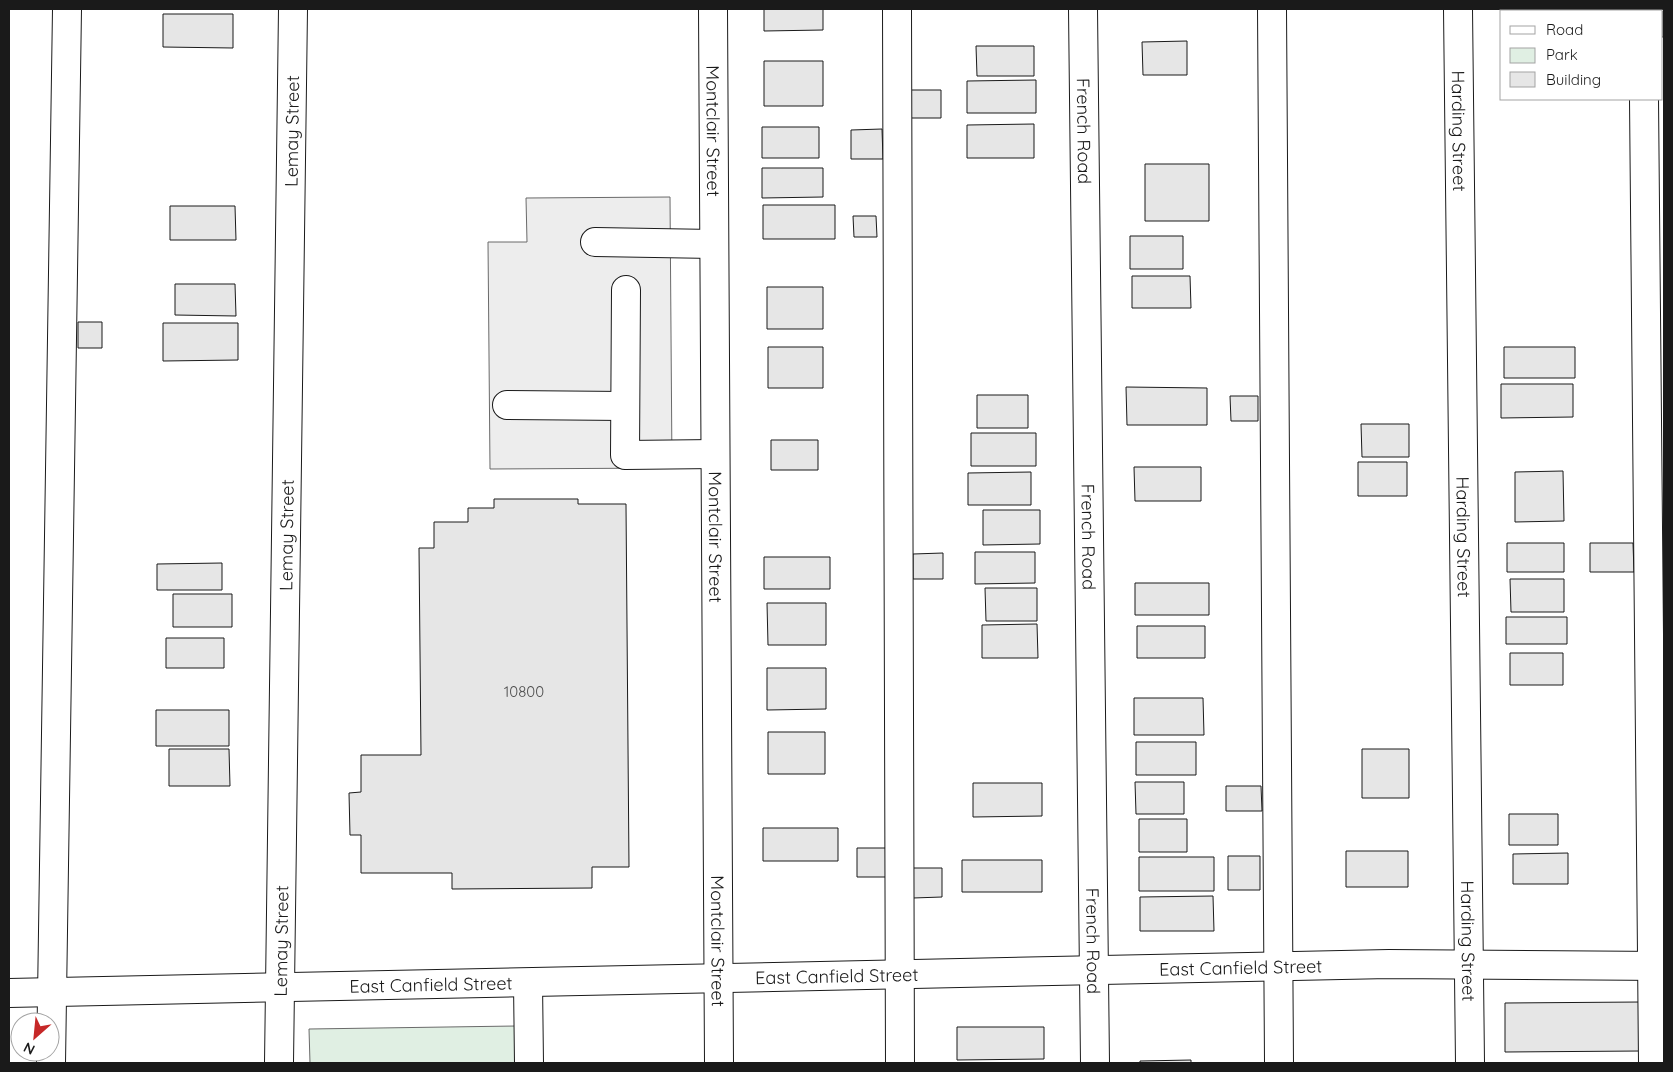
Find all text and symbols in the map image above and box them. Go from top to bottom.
legend [1500,10,1663,100]
text: Road [1546,20,1583,39]
text: Park [1546,45,1578,64]
street label: Montclair Street [702,65,726,197]
street label: Harding Street [1447,70,1472,192]
text: Building [1546,70,1601,89]
street label: Lemay Street [279,75,304,187]
street label: French Road [1072,78,1096,184]
street label: Montclair Street [704,471,728,603]
street label: Harding Street [1452,476,1476,598]
street label: Lemay Street [274,479,298,591]
street label: French Road [1077,484,1101,590]
house number: 10800 [504,682,544,701]
street label: Montclair Street [706,875,730,1007]
street label: Harding Street [1456,880,1481,1002]
street label: Lemay Street [268,885,293,997]
street label: French Road [1082,888,1106,994]
street label: East Canfield Street [1159,954,1323,980]
street label: East Canfield Street [755,962,919,989]
street label: East Canfield Street [349,971,513,997]
north arrow [10,1012,60,1062]
text: N [20,1038,38,1059]

